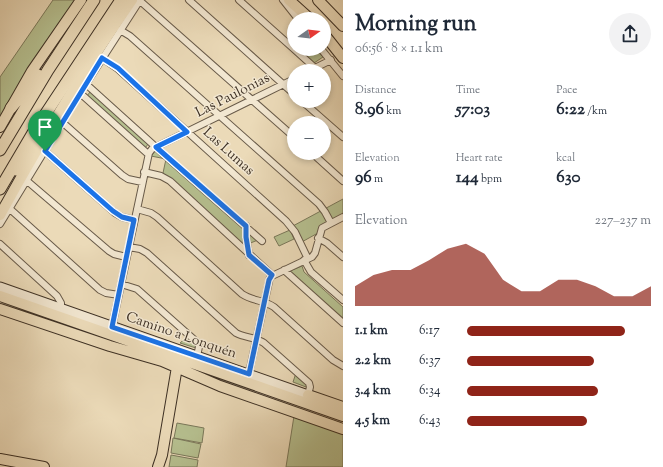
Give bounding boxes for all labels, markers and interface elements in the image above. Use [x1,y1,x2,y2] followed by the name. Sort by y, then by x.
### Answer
[355,9,477,41] text: Morning run
[287,12,331,56] north arrow
[287,12,331,160] map controls
[609,13,651,55] button: share
[355,40,443,58] text: 06:56 · 8 × 1.1 km
[287,64,331,108] button: +
[192,69,274,123] street label: Las Paulonias
[355,82,396,98] text: Distance
[456,82,480,98] text: Time
[556,82,577,98] text: Pace
[355,98,384,122] text: 8.96
[456,98,490,122] text: 57:03
[556,98,585,122] text: 6:22
[384,103,401,119] text: km
[585,103,607,119] text: /km
[28,110,62,151] pin
[34,116,56,138] icon: arrive
[287,116,331,160] button: −
[198,123,258,181] street label: Las Lumas
[355,150,400,166] text: Elevation
[456,150,503,166] text: Heart rate
[556,150,575,166] text: kcal
[355,166,372,190] text: 96
[456,166,479,190] text: 144
[556,166,581,190] text: 630
[372,171,383,187] text: m
[479,171,502,187] text: bpm
[355,212,408,230] text: Elevation
[595,212,651,230] text: 227–237 m
[123,308,239,364] street label: Camino a Lonquén
[355,322,388,340] text: 1.1 km
[419,322,440,340] text: 6:17
[355,352,391,370] text: 2.2 km
[419,352,440,370] text: 6:37
[355,382,391,400] text: 3.4 km
[419,382,441,400] text: 6:34
[355,412,390,430] text: 4.5 km
[419,412,441,430] text: 6:43

